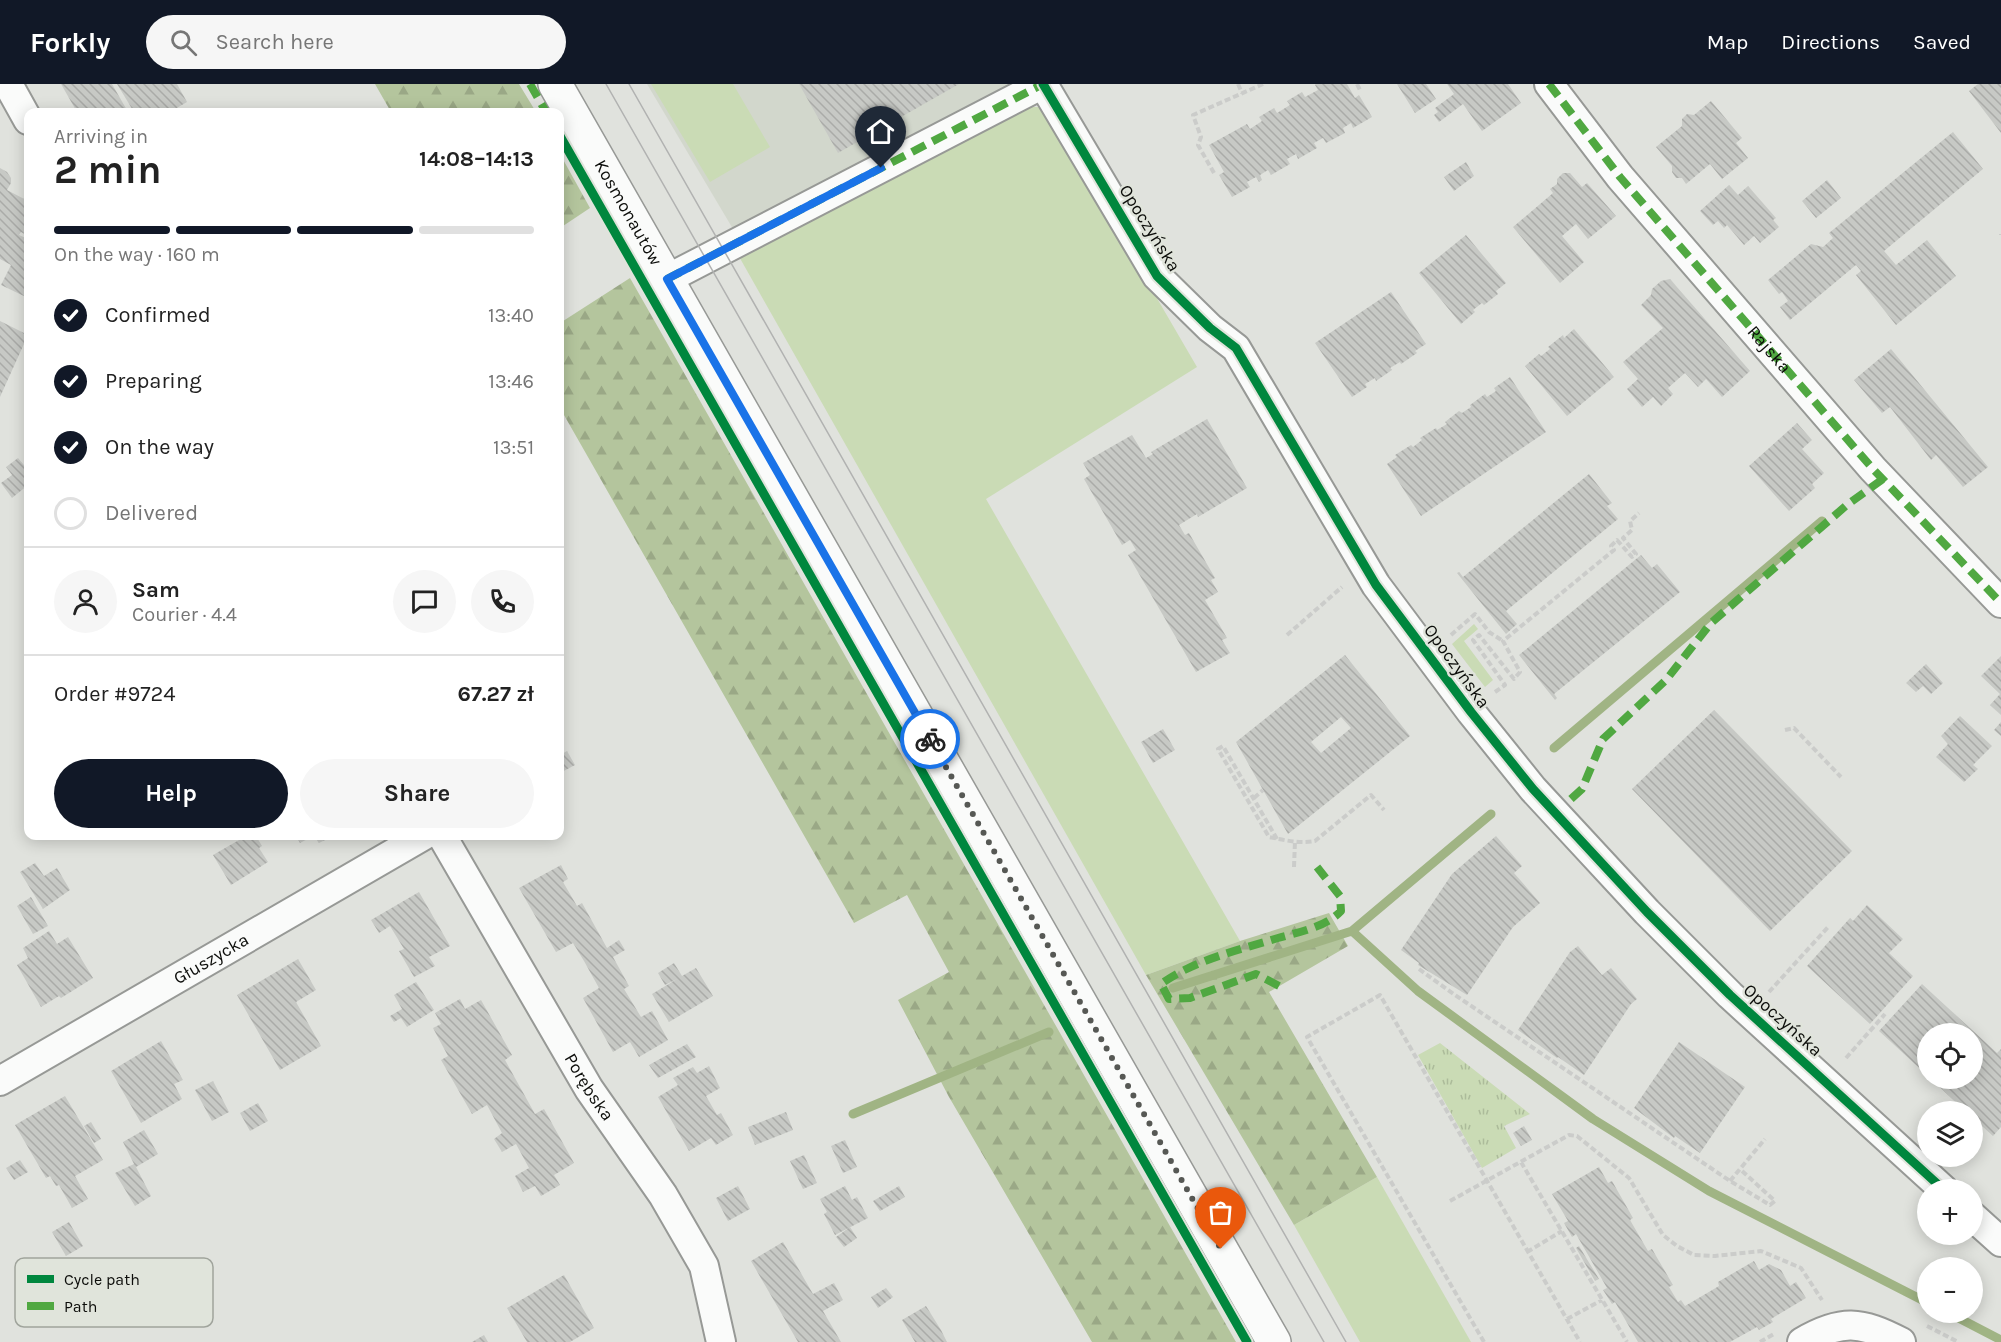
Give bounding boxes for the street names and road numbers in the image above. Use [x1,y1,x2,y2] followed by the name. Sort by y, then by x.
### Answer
[590,156,667,269] street label: Kosmonautów
[1115,180,1185,276] street label: Opoczyńska
[1743,321,1796,378] street label: Rajska
[1419,620,1495,712] street label: Opoczyńska
[170,928,253,989] street label: Głuszycka
[1739,979,1827,1061] street label: Opoczyńska
[560,1049,619,1125] street label: Porębska

